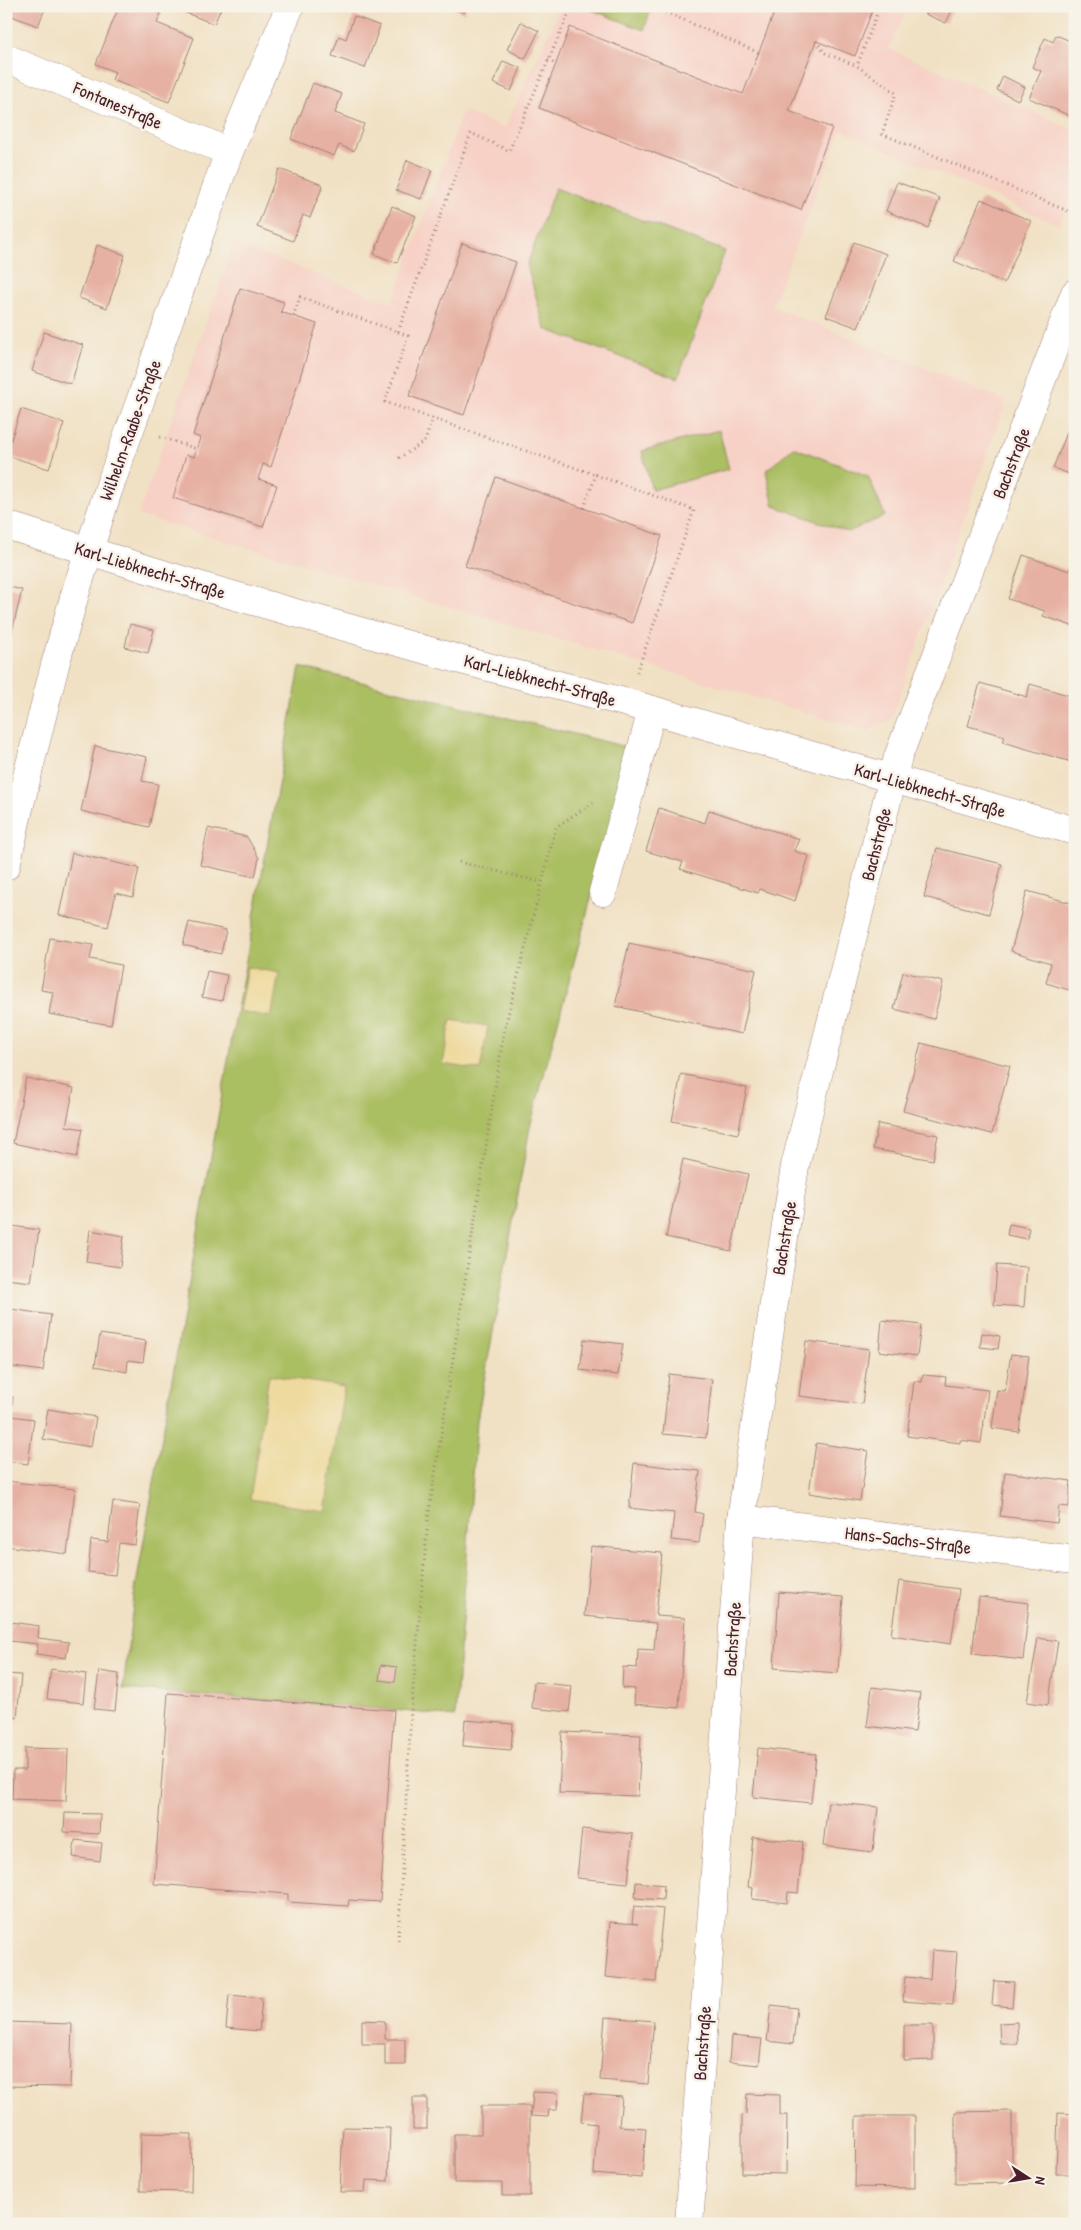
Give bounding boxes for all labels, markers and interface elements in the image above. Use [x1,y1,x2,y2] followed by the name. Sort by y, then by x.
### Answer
[69,75,166,135] street label: Fontanestraße
[93,356,167,504] street label: Wilhelm-Raabe-Straße
[986,424,1036,502] street label: Bachstraße
[71,535,229,605] street label: Karl-Liebknecht-Straße
[461,648,619,712] street label: Karl-Liebknecht-Straße
[851,756,1009,824] street label: Karl-Liebknecht-Straße
[855,805,897,883] street label: Bachstraße
[766,1199,802,1277] street label: Bachstraße
[843,1520,973,1560] street label: Hans-Sachs-Straße
[717,1601,747,1677] street label: Bachstraße
[687,2005,717,2081] street label: Bachstraße
[1004,2152,1054,2202] north arrow
[1031,2175,1051,2187] text: N

